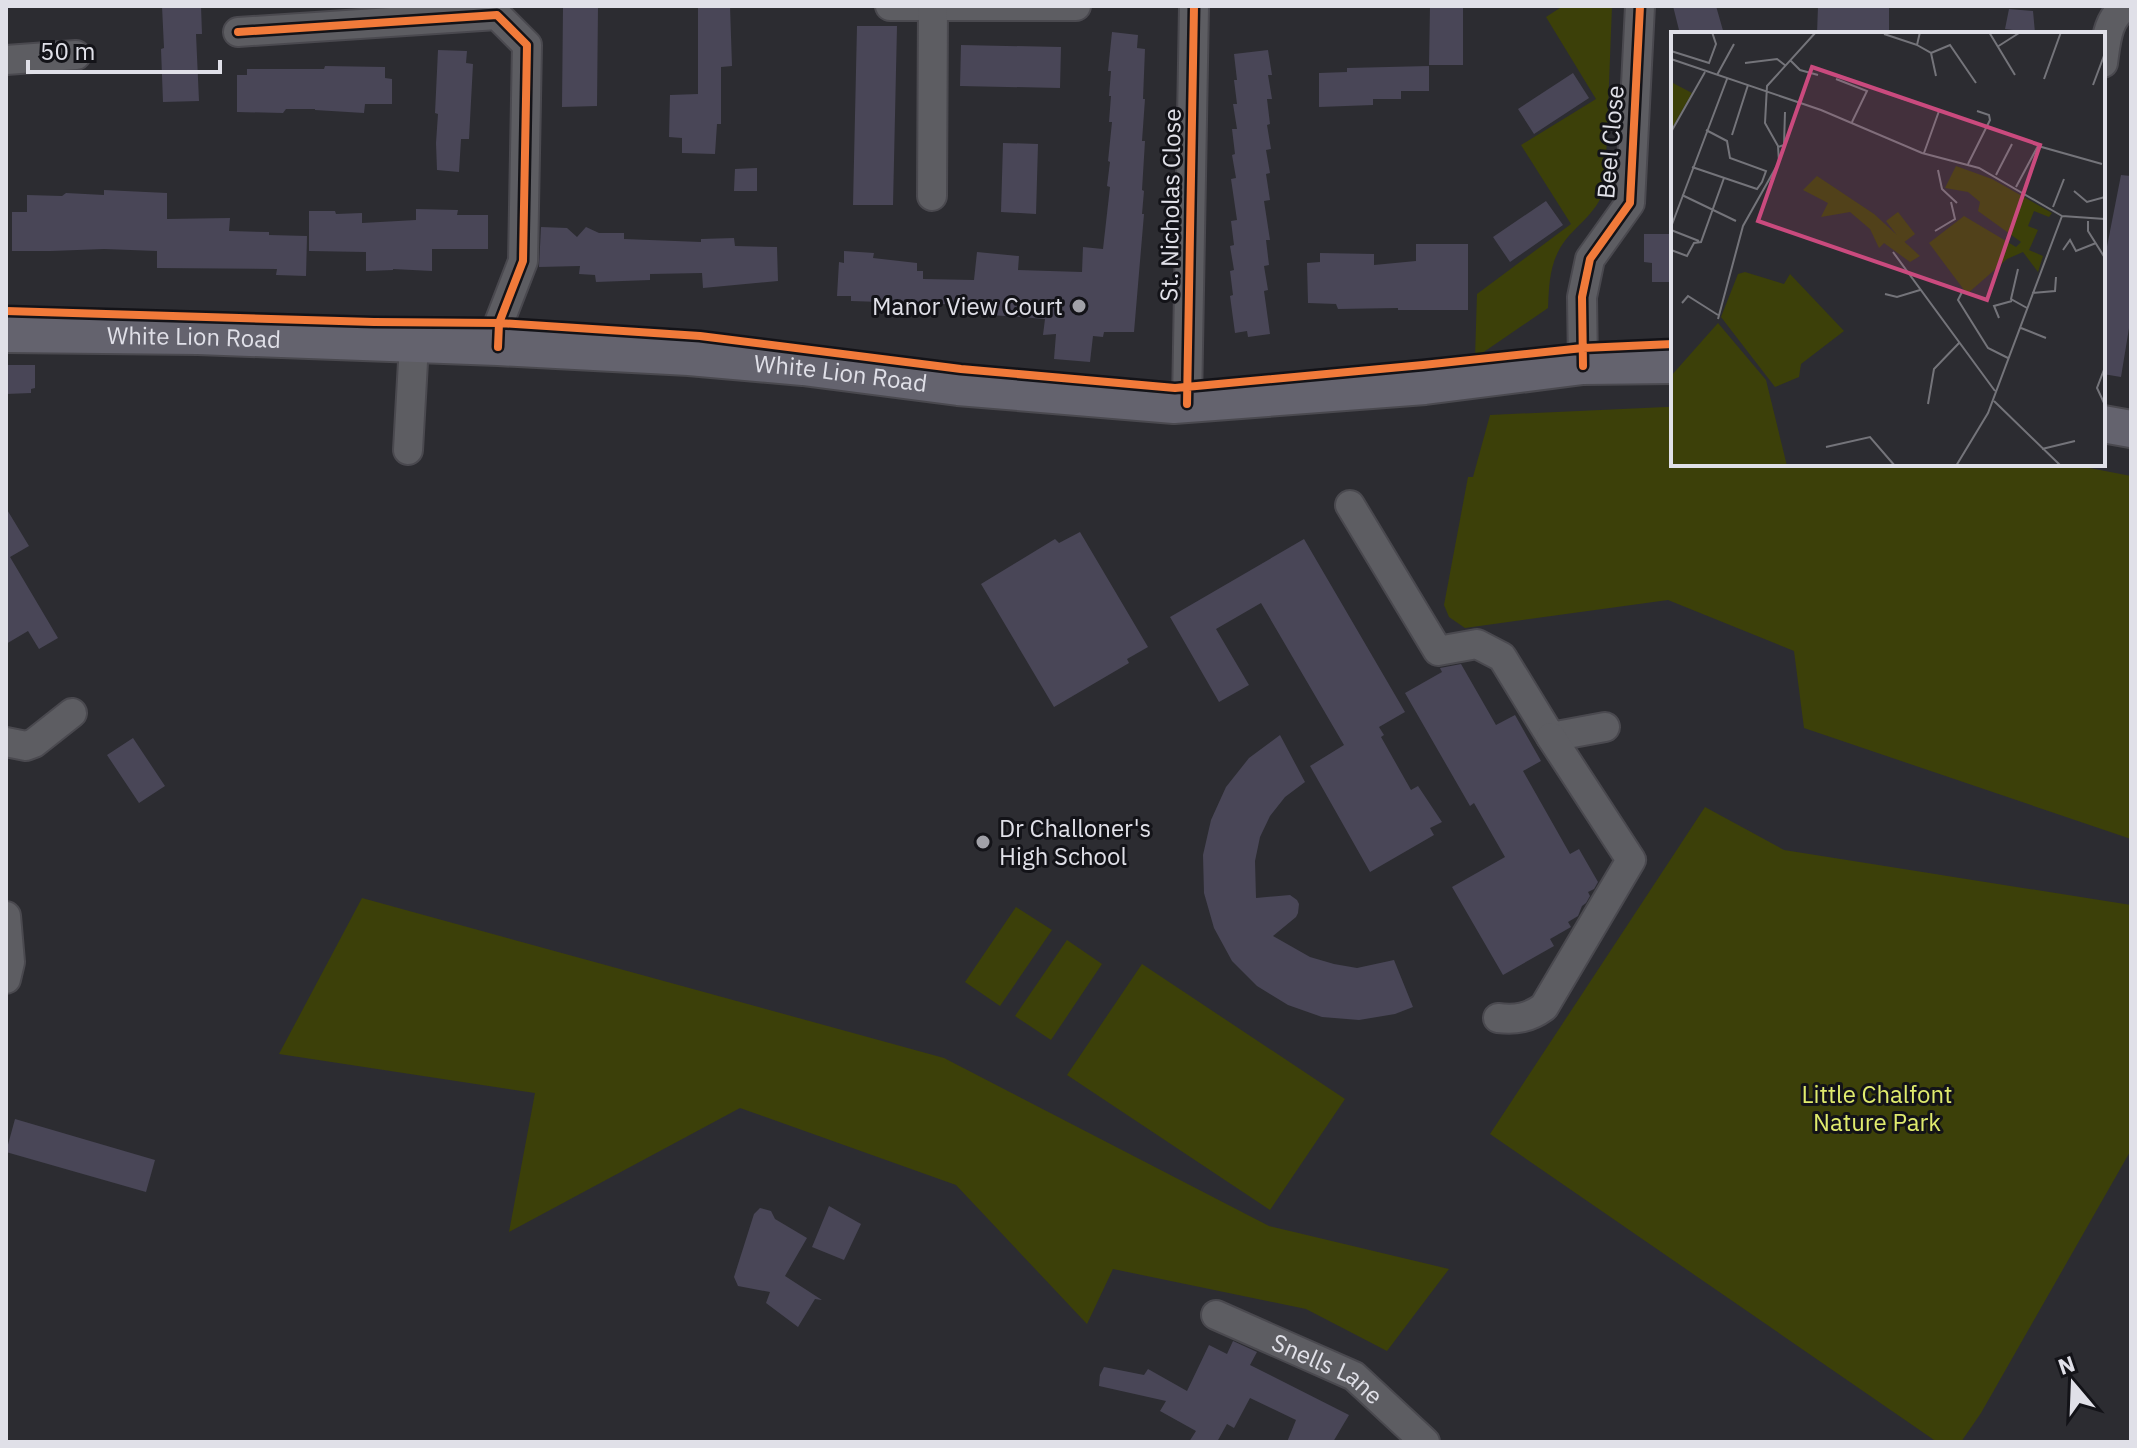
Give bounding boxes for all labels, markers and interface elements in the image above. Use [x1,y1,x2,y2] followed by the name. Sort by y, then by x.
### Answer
[28,24,220,74] scale bar
[1671,32,2105,466] inset map
[40,35,95,67] text: 50 m
[1589,84,1631,200] street label: Beel Close
[1152,108,1188,302] street label: St. Nicholas Close
[872,290,1063,322] place label: Manor View Court
[1070,297,1088,315] marker: Manor View Court
[107,319,282,355] street label: White Lion Road
[753,347,929,399] street label: White Lion Road
[999,812,1151,872] place label: Dr Challoner's High School
[974,833,992,851] marker: Dr Challoner's High School
[1801,1078,1953,1138] park label: Little Chalfont Nature Park
[1267,1326,1390,1411] street label: Snells Lane
[2033,1344,2113,1424] north arrow
[2054,1348,2079,1381] text: N

